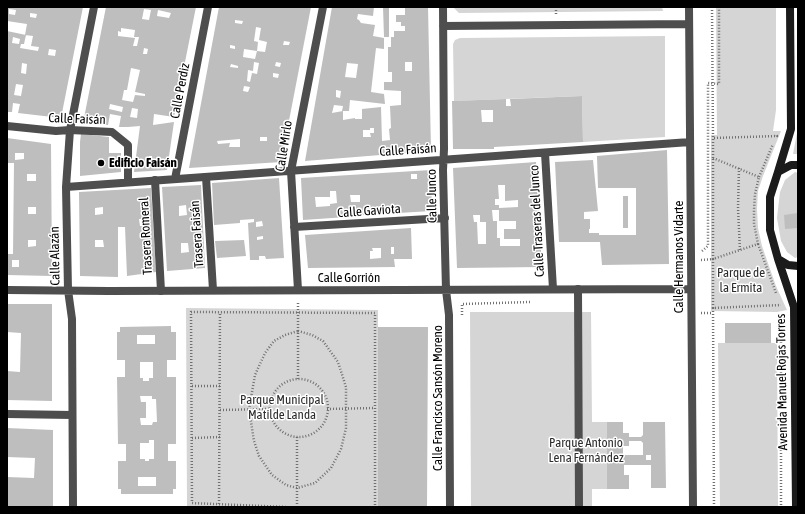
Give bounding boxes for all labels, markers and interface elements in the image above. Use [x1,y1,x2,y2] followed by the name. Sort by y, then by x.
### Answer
[167,62,193,120] street label: Calle Perdiz
[48,110,106,128] street label: Calle Faisán
[272,119,296,173] street label: Calle Mirlo
[379,140,437,160] street label: Calle Faisán
[109,155,177,171] place label: Edificio Faisán
[96,158,106,168] marker: Edificio Faisán
[526,165,548,277] street label: Calle Traseras del Junco
[424,169,440,223] street label: Calle Junco
[136,197,156,275] street label: Trasera Romeral
[187,200,207,268] street label: Trasera Faisán
[337,201,401,221] street label: Calle Gaviota
[671,201,687,313] street label: Calle Hermanos Vidarte
[47,226,63,286] street label: Calle Alazán
[717,265,765,296] park label: Parque de la Ermita
[318,270,380,286] street label: Calle Gorrión
[773,314,791,450] street label: Avenida Manuel Rojas Torres
[430,325,446,471] street label: Calle Francisco Sansón Moreno
[240,392,324,423] park label: Parque Municipal Matilde Landa
[548,435,624,466] park label: Parque Antonio Lena Fernández

